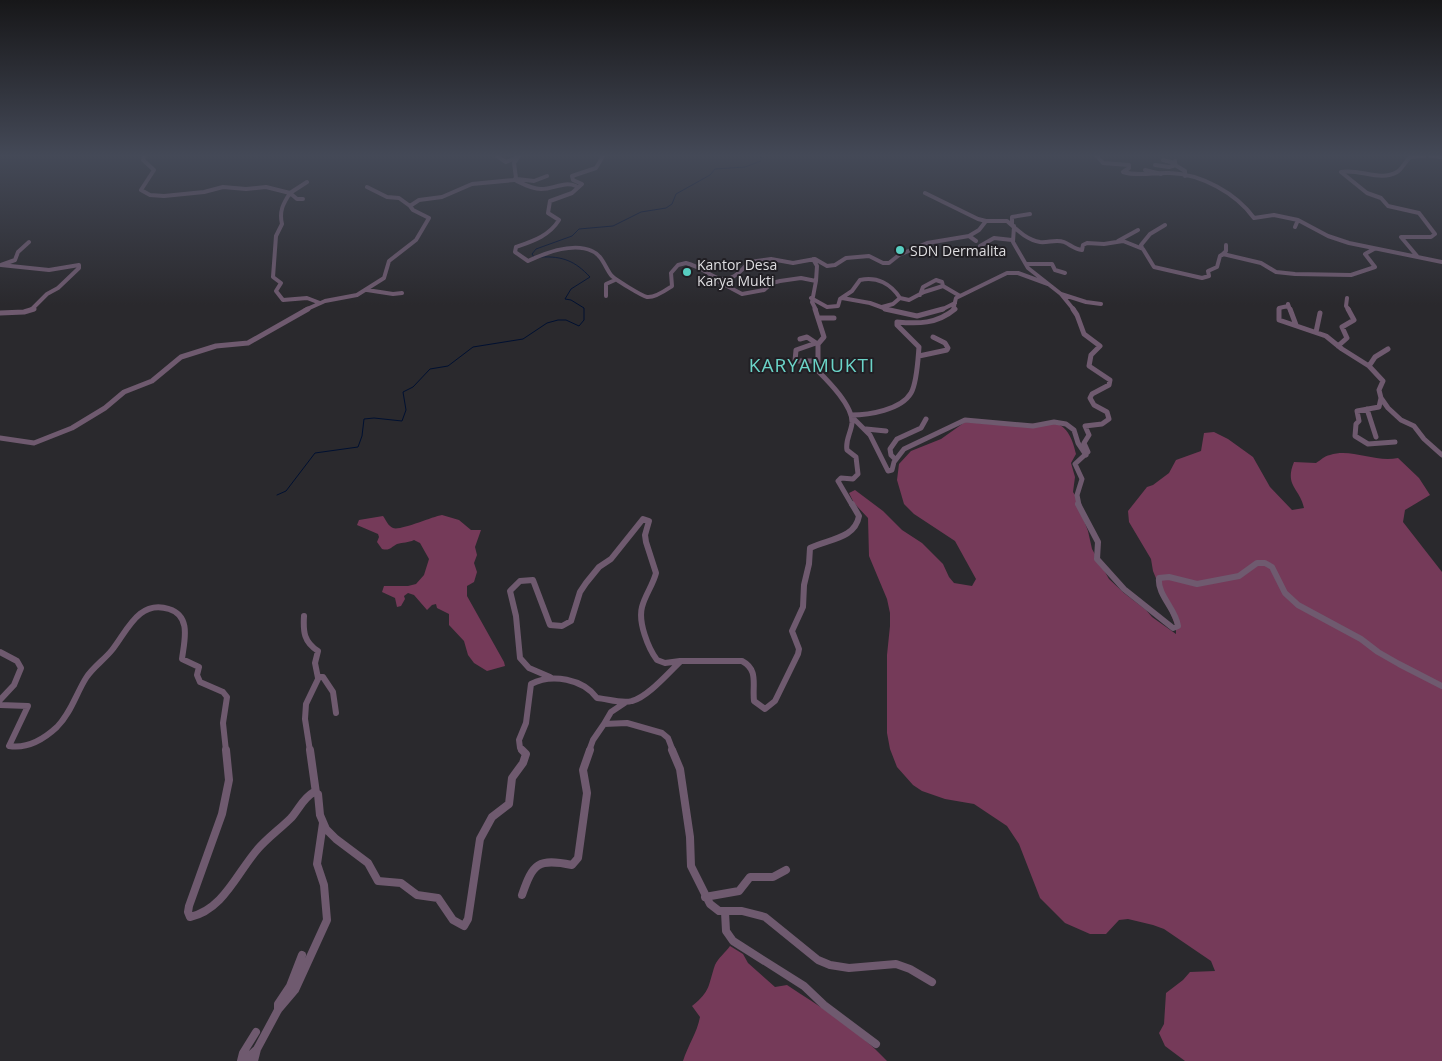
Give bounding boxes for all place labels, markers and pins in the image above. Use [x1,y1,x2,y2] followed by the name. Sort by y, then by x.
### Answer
[910,241,1006,260] place label: SDN Dermalita
[894,244,906,256] marker: SDN Dermalita
[697,255,777,290] place label: Kantor Desa Karya Mukti
[681,266,693,278] marker: Kantor Desa Karya Mukti

